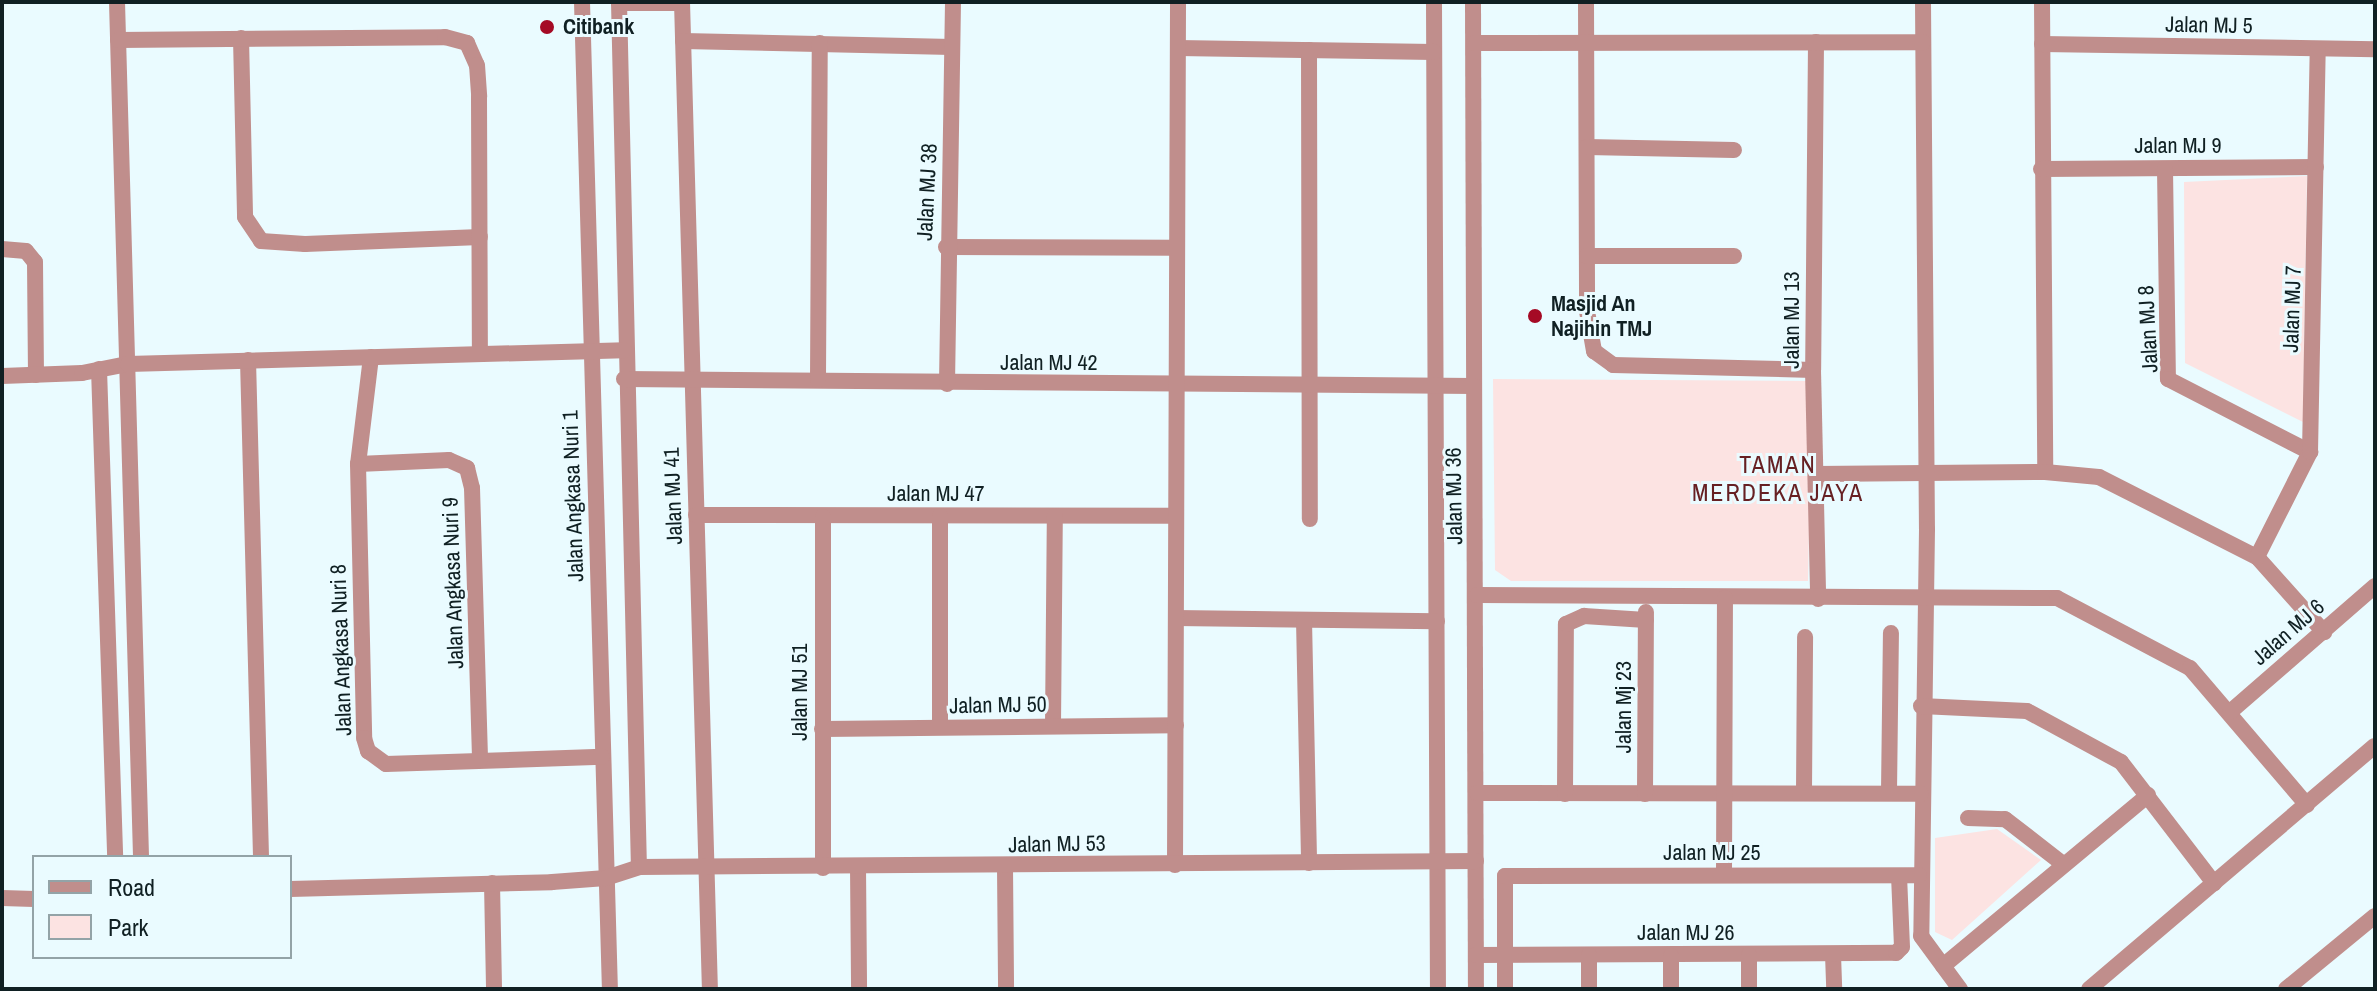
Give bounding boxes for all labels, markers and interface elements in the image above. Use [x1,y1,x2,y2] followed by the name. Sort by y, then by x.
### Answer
[2165,11,2253,39] street label: Jalan MJ 5
[563,14,634,40] place label: Citibank
[538,18,556,36] marker: Citibank
[2134,133,2222,159] street label: Jalan MJ 9
[911,143,943,241] street label: Jalan MJ 38
[2277,265,2307,353] street label: Jalan MJ 7
[1779,271,1805,369] street label: Jalan MJ 13
[2133,285,2163,373] street label: Jalan MJ 8
[1551,290,1652,342] place label: Masjid An Najihin TMJ
[1526,307,1544,325] marker: Masjid An Najihin TMJ
[1000,350,1098,376] street label: Jalan MJ 42
[557,409,589,583] street label: Jalan Angkasa Nuri 1
[658,447,688,545] street label: Jalan MJ 41
[1440,447,1468,545] street label: Jalan MJ 36
[1691,451,1865,507] district label: TAMAN MERDEKA JAYA
[887,481,985,507] street label: Jalan MJ 47
[437,496,469,670] street label: Jalan Angkasa Nuri 9
[325,563,357,737] street label: Jalan Angkasa Nuri 8
[2246,593,2330,671] street label: Jalan MJ 6
[787,643,813,741] street label: Jalan MJ 51
[1611,661,1637,753] street label: Jalan Mj 23
[949,691,1047,719] street label: Jalan MJ 50
[1008,830,1106,858] street label: Jalan MJ 53
[1663,840,1761,866] street label: Jalan MJ 25
[32,855,292,959] legend
[108,871,155,903] text: Road
[108,911,148,943] text: Park
[1637,920,1735,946] street label: Jalan MJ 26

